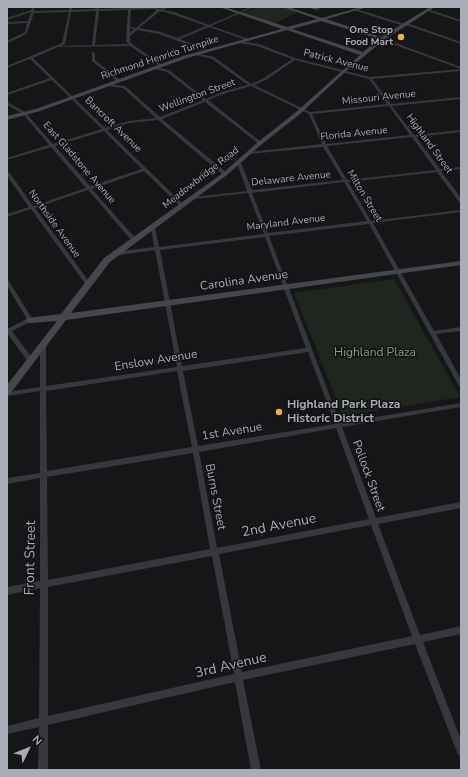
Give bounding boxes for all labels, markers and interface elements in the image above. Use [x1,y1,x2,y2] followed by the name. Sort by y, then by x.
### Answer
[345,25,393,48] place label: One Stop Food Mart
[396,32,406,42] marker: One Stop Food Mart
[100,33,220,83] street label: Richmond Henrico Turnpike
[302,47,370,75] street label: Patrick Avenue
[157,77,237,115] street label: Wellington Street
[341,88,417,108] street label: Missouri Avenue
[82,95,144,155] street label: Bancroft Avenue
[403,112,455,176] street label: Highland Street
[40,120,118,206] street label: East Gladstone Avenue
[320,125,388,143] street label: Florida Avenue
[160,144,242,212] street label: Meadowbridge Road
[344,168,384,224] street label: Milton Street
[251,169,331,189] street label: Delaware Avenue
[25,188,83,260] street label: Northside Avenue
[246,212,326,234] street label: Maryland Avenue
[199,268,289,294] street label: Carolina Avenue
[334,346,416,360] park label: Highland Plaza
[114,347,198,375] street label: Enslow Avenue
[287,398,400,426] place label: Highland Park Plaza Historic District
[274,407,284,417] marker: Highland Park Plaza Historic District
[201,420,263,444] street label: 1st Avenue
[348,438,388,514] street label: Pollock Street
[201,462,229,532] street label: Burns Street
[240,511,318,541] street label: 2nd Avenue
[22,520,40,596] street label: Front Street
[194,650,268,682] street label: 3rd Avenue
[8,729,48,769] north arrow
[29,732,45,749] text: N

